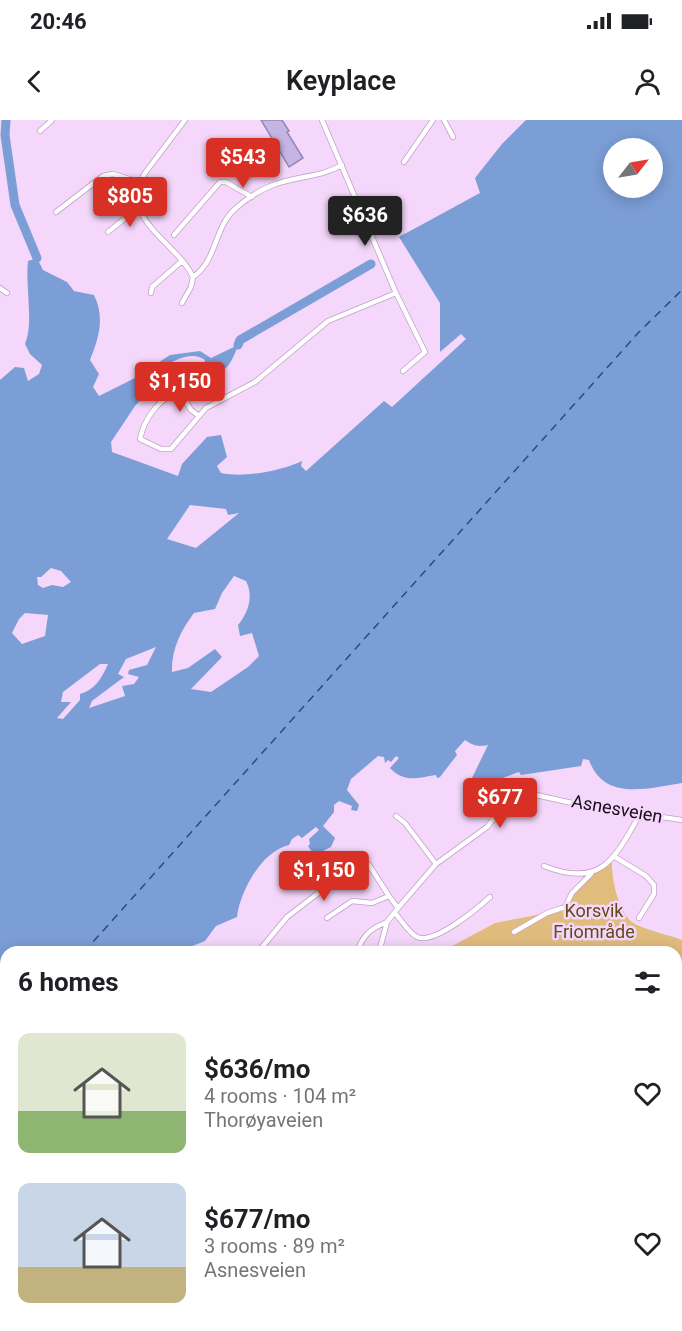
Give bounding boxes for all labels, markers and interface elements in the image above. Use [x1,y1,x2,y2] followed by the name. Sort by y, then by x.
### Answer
[30,9,87,34] text: 20:46
[18,65,51,98] icon: back
[286,65,396,97] text: Keyplace
[631,65,664,98] icon: person
[207,138,279,189] pin: $543
[603,138,663,198] north arrow
[603,138,663,198] map controls
[220,145,266,169] text: $543
[94,177,166,228] pin: $805
[107,184,153,208] text: $805
[329,196,401,247] pin: $636
[342,203,388,227] text: $636
[131,362,229,413] pin: $1,150
[149,369,211,393] text: $1,150
[464,778,536,829] pin: $677
[477,785,523,809] text: $677
[570,790,664,827] street label: Asnesveien
[275,851,373,902] pin: $1,150
[293,858,355,882] text: $1,150
[553,900,635,942] park label: Korsvik Friområde
[631,966,664,999] icon: filters
[18,967,119,997] text: 6 homes
[204,1054,311,1084] text: $636/mo
[66,1057,138,1129] icon: home
[631,1077,664,1110] icon: heart
[204,1084,356,1108] text: 4 rooms · 104 m²
[204,1108,323,1132] text: Thorøyaveien
[204,1204,311,1234] text: $677/mo
[66,1207,138,1279] icon: home
[631,1227,664,1260] icon: heart
[204,1234,345,1258] text: 3 rooms · 89 m²
[204,1258,306,1282] text: Asnesveien

